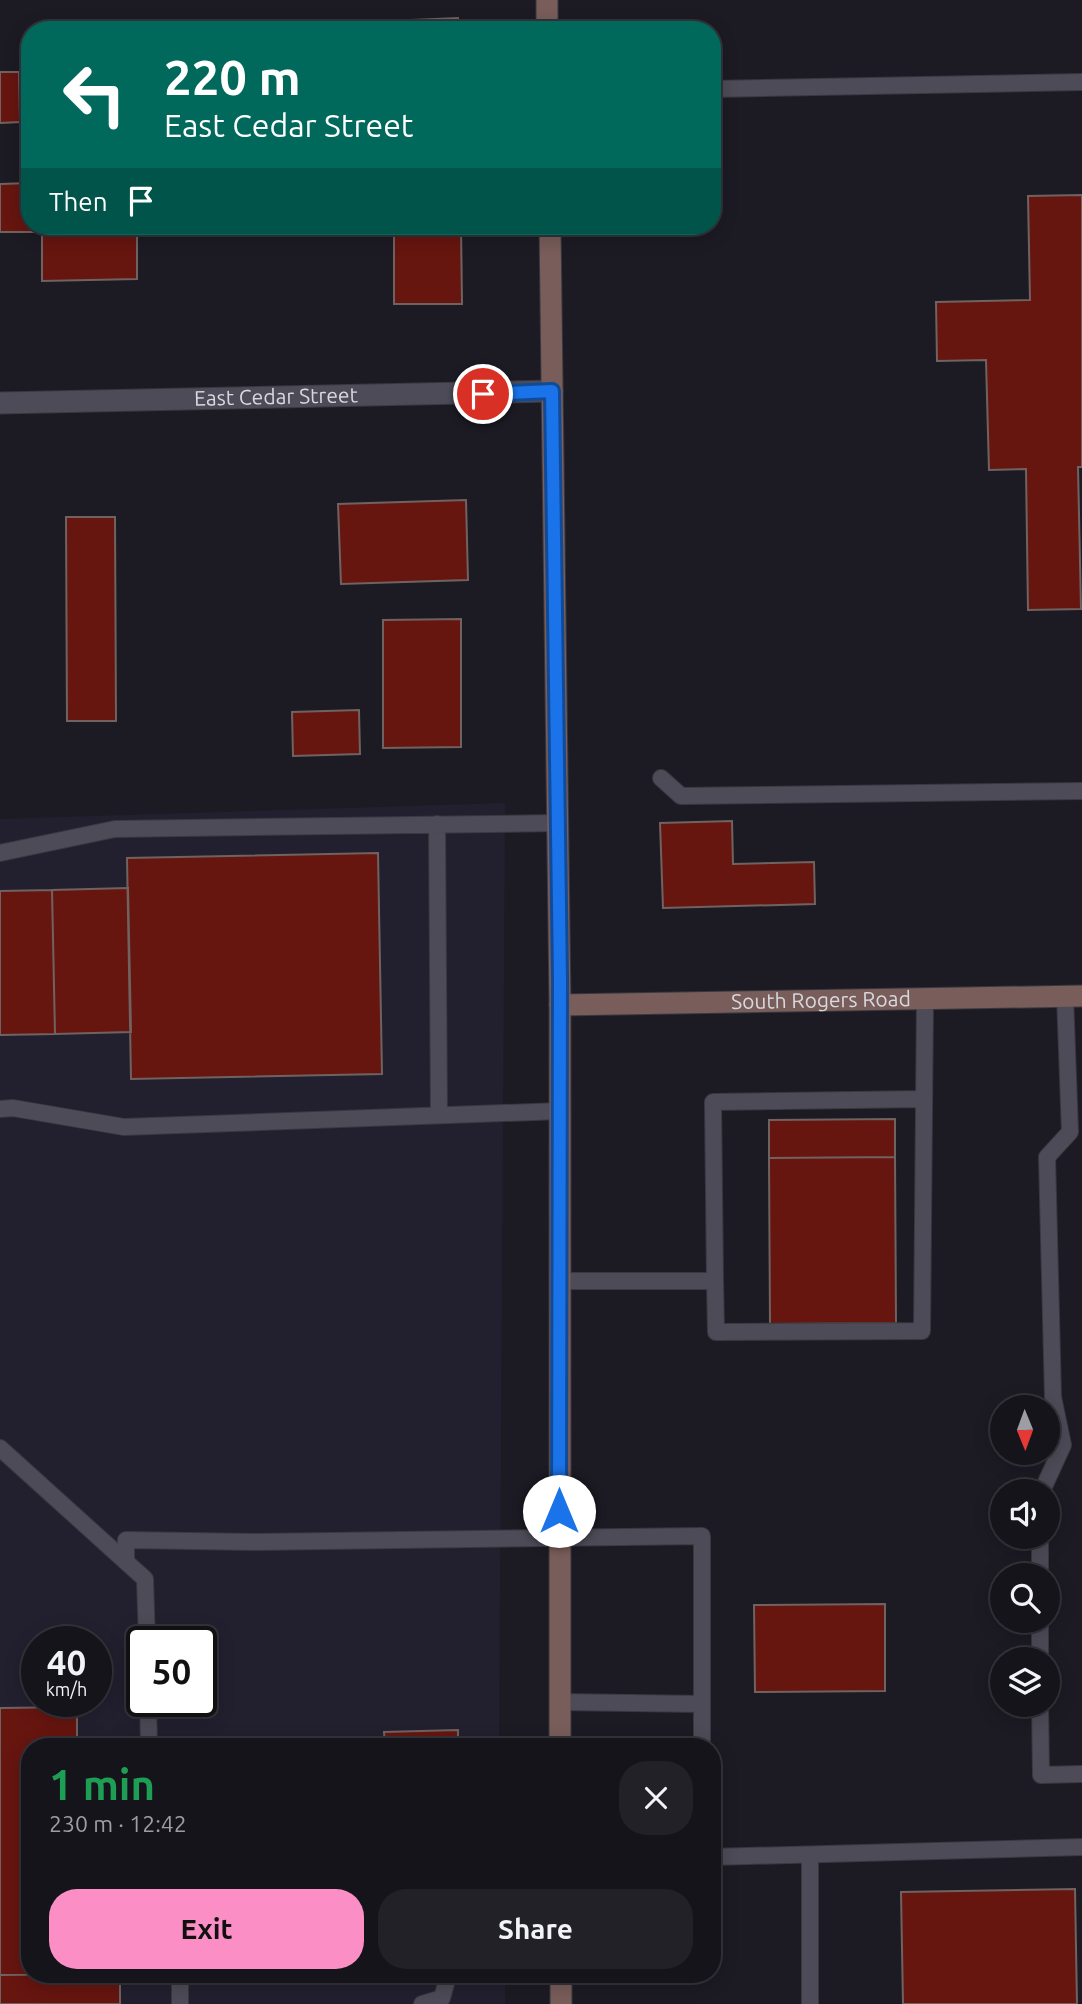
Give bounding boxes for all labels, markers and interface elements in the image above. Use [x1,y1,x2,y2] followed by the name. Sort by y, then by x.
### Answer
[49,49,140,140] icon: left
[164,49,301,104] text: 220 m
[164,107,413,143] text: East Cedar Street
[122,182,160,220] icon: arrive
[49,187,108,216] text: Then
[453,364,513,424] pin
[464,375,502,413] icon: arrive
[194,382,358,410] street label: East Cedar Street
[731,986,911,1013] street label: South Rogers Road
[990,1395,1060,1465] north arrow
[990,1395,1060,1717] map controls
[522,1474,596,1548] position arrow
[990,1479,1060,1549] button: sound
[990,1563,1060,1633] button: search
[126,1626,217,1717] speed limit sign: 50
[47,1642,86,1682] text: 40
[990,1647,1060,1717] button: layers
[46,1679,87,1699] text: km/h
[49,1761,155,1808] text: 1 min
[619,1761,693,1835] button: close
[49,1811,187,1836] text: 230 m · 12:42
[49,1889,364,1969] button: Exit
[378,1889,693,1969] button: Share

